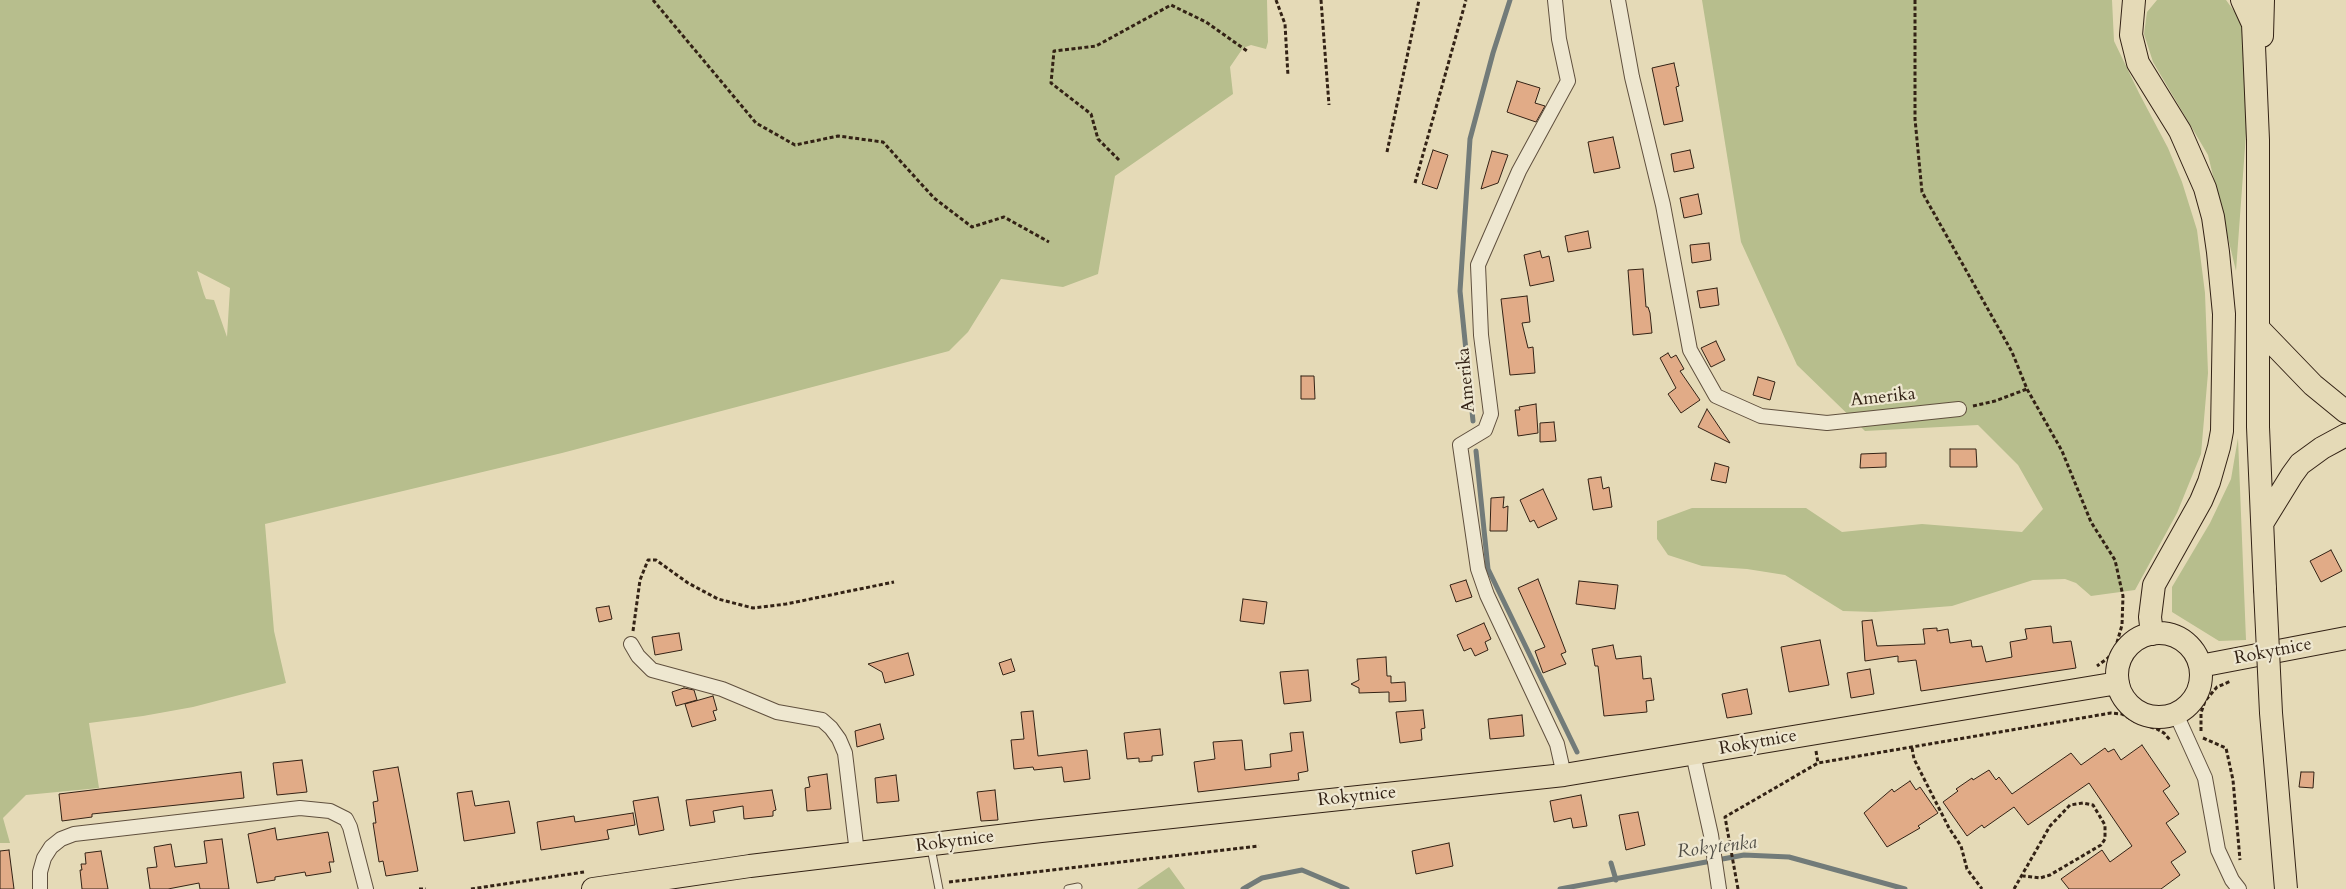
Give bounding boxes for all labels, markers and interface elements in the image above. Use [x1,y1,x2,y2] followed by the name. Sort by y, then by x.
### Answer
[1453,347,1481,413] street label: Amerika
[1849,384,1917,412] street label: Amerika
[2232,634,2314,670] street label: Rokytnice
[1717,726,1799,760] street label: Rokytnice
[1317,782,1397,812] street label: Rokytnice
[915,826,995,858] street label: Rokytnice
[1676,832,1758,864] water label: Rokytenka

